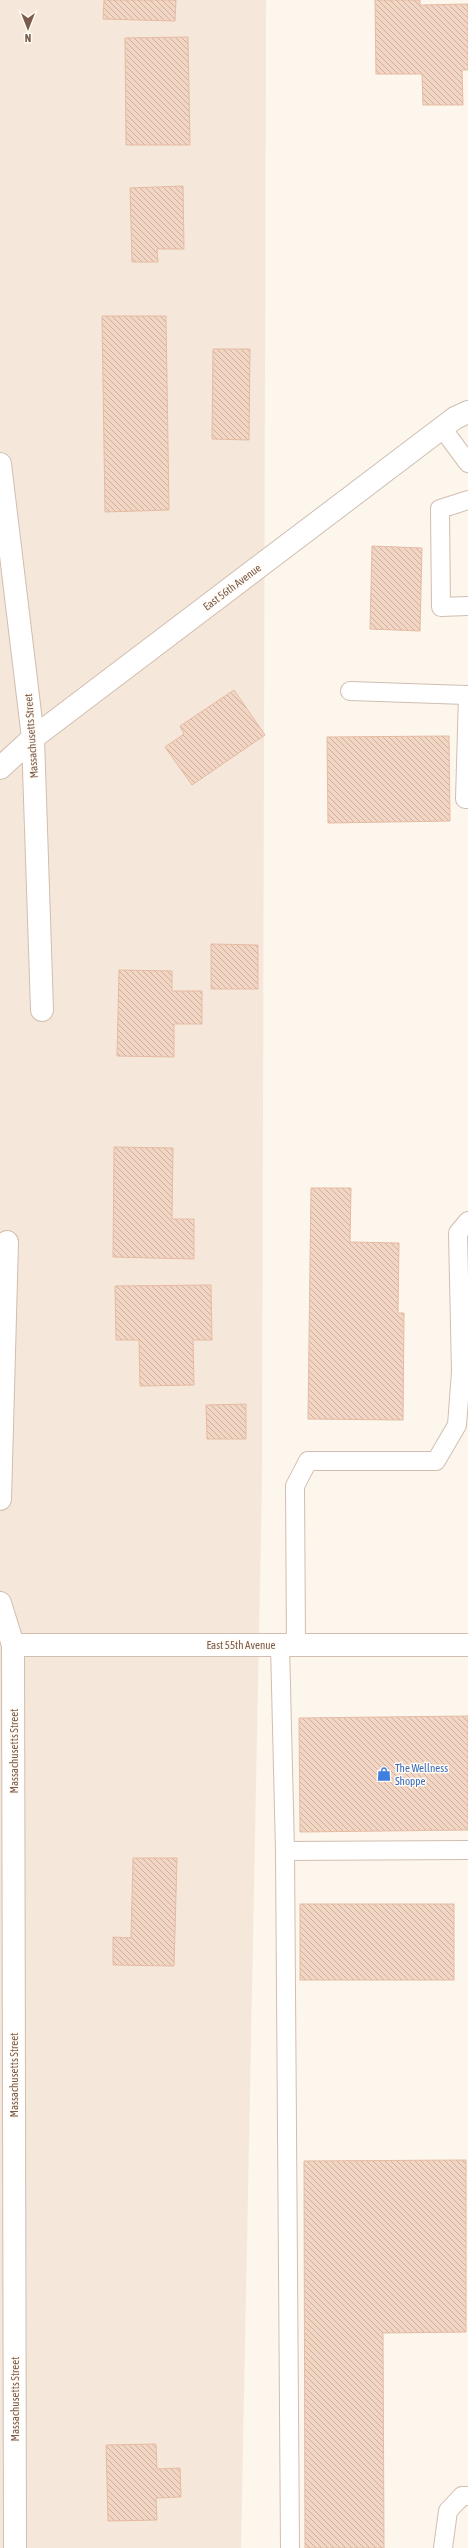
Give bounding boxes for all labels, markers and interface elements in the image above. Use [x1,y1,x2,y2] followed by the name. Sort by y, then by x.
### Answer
[8,8,48,48] north arrow
[25,32,31,44] text: N
[201,561,263,613] street label: East 56th Avenue
[22,693,40,779] street label: Massachusetts Street
[206,1639,276,1651] street label: East 55th Avenue
[8,1709,20,1793] street label: Massachusetts Street
[395,1762,448,1787] place label: The Wellness Shoppe
[376,1766,392,1782] shop icon: The Wellness Shoppe
[8,2033,20,2117] street label: Massachusetts Street
[9,2357,21,2441] street label: Massachusetts Street

